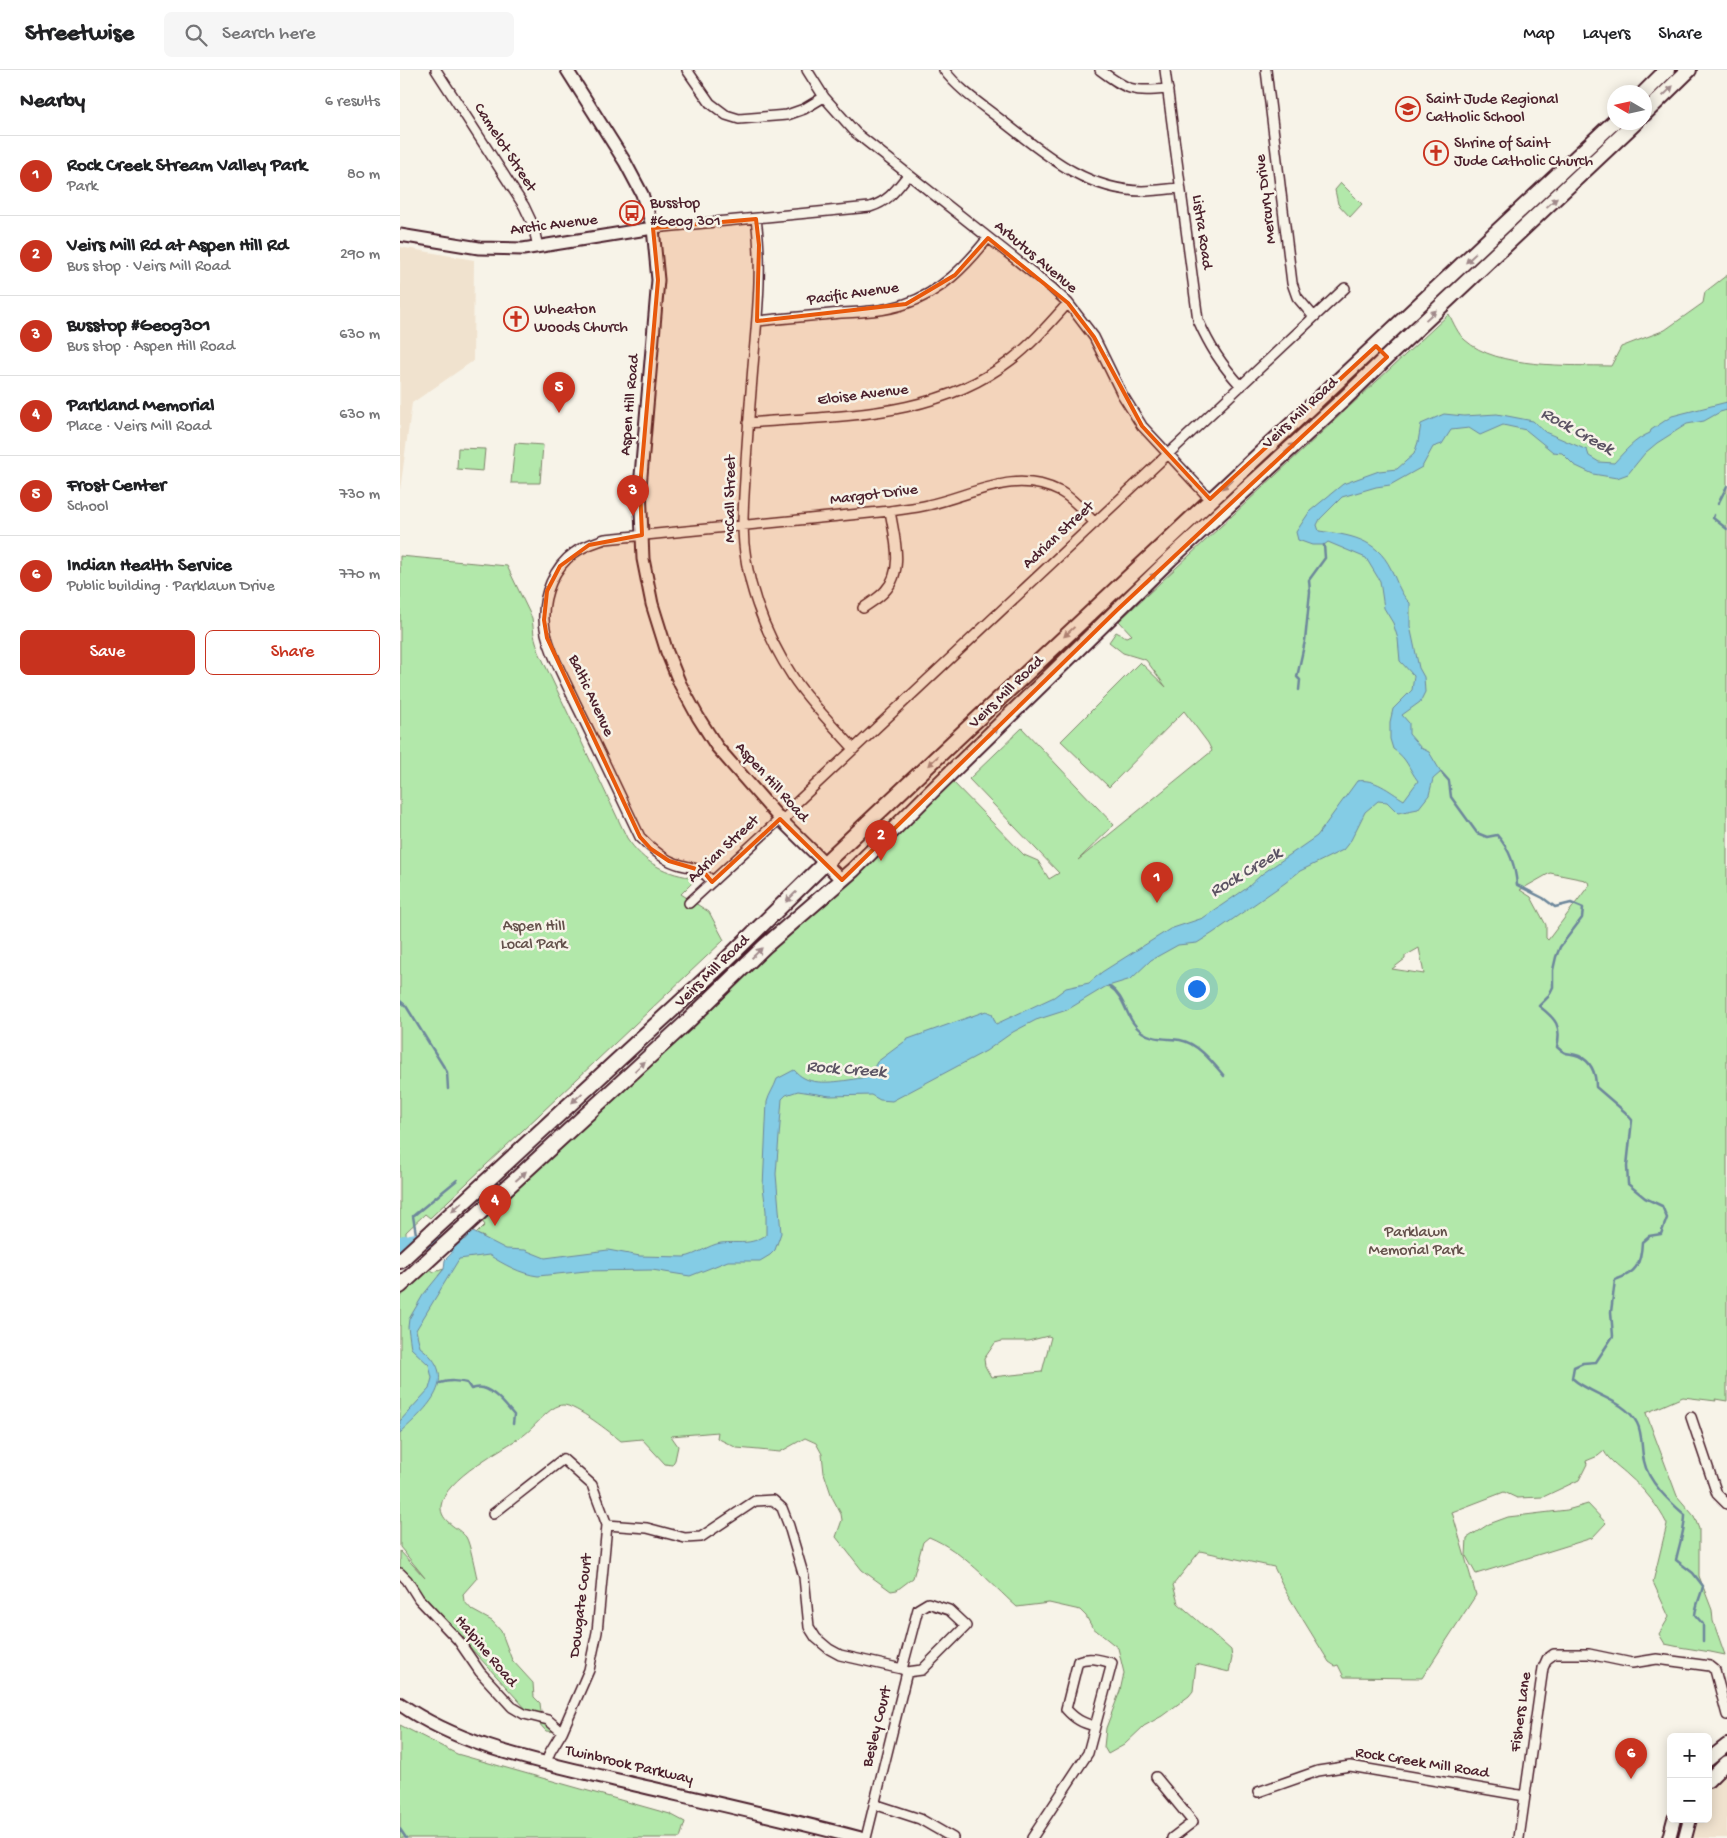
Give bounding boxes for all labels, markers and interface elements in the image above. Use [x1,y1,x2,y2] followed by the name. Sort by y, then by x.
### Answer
[164,12,514,57] search box
[25,20,134,49] text: Streetwise
[182,21,210,49] icon: search
[222,23,316,46] text: Search here
[1523,24,1555,45] text: Map
[1583,24,1630,45] text: Layers
[1658,24,1702,45] text: Share
[1607,85,1652,130] north arrow
[1662,85,1674,97] one-way arrow
[20,90,85,115] text: Nearby
[1426,91,1559,128] place label: Saint Jude Regional Catholic School
[325,93,380,112] text: 6 results
[1395,96,1421,122] school or university icon: Saint Jude Regional Catholic School
[468,100,541,197] street label: Camelot Street
[1454,135,1593,172] place label: Shrine of Saint Jude Catholic Church
[1423,140,1449,166] church icon: Shrine of Saint Jude Catholic Church
[1252,152,1282,245] street label: Mercury Drive
[67,155,307,178] text: Rock Creek Stream Valley Park
[33,166,39,185] text: 1
[347,166,380,185] text: 80 m
[67,178,98,197] text: Park
[1186,194,1216,272] street label: Listra Road
[649,195,721,232] place label: Busstop #Geog 301
[1546,196,1558,208] one-way arrow
[619,200,645,226] bus stop icon: Busstop #Geog 301
[509,211,600,241] street label: Arctic Avenue
[989,218,1081,299] street label: Arbutus Avenue
[67,235,288,258] text: Veirs Mill Rd at Aspen Hill Rd
[32,246,40,265] text: 2
[340,246,380,265] text: 290 m
[1465,252,1477,264] one-way arrow
[67,258,230,277] text: Bus stop · Veirs Mill Road
[805,279,901,311] street label: Pacific Avenue
[534,301,628,338] place label: Wheaton Woods Church
[503,306,529,332] church icon: Wheaton Woods Church
[1424,309,1436,321] one-way arrow
[67,315,211,338] text: Busstop #Geog301
[32,326,40,345] text: 3
[339,326,380,345] text: 630 m
[67,338,235,357] text: Bus stop · Aspen Hill Road
[617,352,645,456] street label: Aspen Hill Road
[543,372,575,413] pin: 5
[1259,373,1344,454] street label: Veirs Mill Road
[817,381,910,411] street label: Eloise Avenue
[67,395,215,418] text: Parkland Memorial
[1537,403,1619,462] water label: Rock Creek
[32,406,40,425] text: 4
[339,406,380,425] text: 630 m
[67,418,211,437] text: Place · Veirs Mill Road
[1284,442,1296,454] one-way arrow
[722,454,741,543] street label: McCall Street
[67,475,166,498] text: Frost Center
[617,475,649,516] pin: 3
[1222,478,1234,490] one-way arrow
[829,481,920,511] street label: Margot Drive
[32,486,40,505] text: 5
[339,486,380,505] text: 730 m
[1019,497,1100,574] street label: Adrian Street
[67,498,109,517] text: School
[67,555,232,578] text: Indian Health Service
[32,566,40,585] text: 6
[339,566,380,585] text: 770 m
[1145,572,1157,584] one-way arrow
[67,578,275,597] text: Public building · Parklawn Drive
[1064,626,1076,638] one-way arrow
[20,630,195,675] button: Save
[205,630,380,675] button: Share
[562,651,618,741] street label: Baltic Avenue
[965,652,1049,734] street label: Veirs Mill Road
[987,726,999,738] one-way arrow
[730,739,813,828] street label: Aspen Hill Road
[928,755,940,767] one-way arrow
[684,811,765,888] street label: Adrian Street
[865,820,897,861] pin: 2
[1206,842,1287,903] water label: Rock Creek
[1141,862,1173,903] pin: 1
[785,891,797,903] one-way arrow
[501,918,569,955] park label: Aspen Hill Local Park
[671,931,755,1013] street label: Veirs Mill Road
[751,948,763,960] one-way arrow
[1184,976,1210,1002] your location
[805,1057,889,1083] water label: Rock Creek
[634,1060,646,1072] one-way arrow
[571,1092,583,1104] one-way arrow
[514,1170,526,1182] one-way arrow
[479,1185,511,1226] pin: 4
[451,1202,463,1213] one-way arrow
[1369,1224,1465,1261] park label: Parklawn Memorial Park
[566,1552,598,1660] street label: Dowgate Court
[450,1612,521,1693] street label: Halpine Road
[1507,1670,1537,1754] street label: Fishers Lane
[859,1683,898,1770] street label: Besley Court
[1667,1733,1712,1823] map controls
[1667,1733,1712,1778] button: +
[1615,1738,1647,1779] pin: 6
[562,1742,695,1790] street label: Twinbrook Parkway
[1354,1744,1492,1784] street label: Rock Creek Mill Road
[1667,1778,1712,1823] button: −

